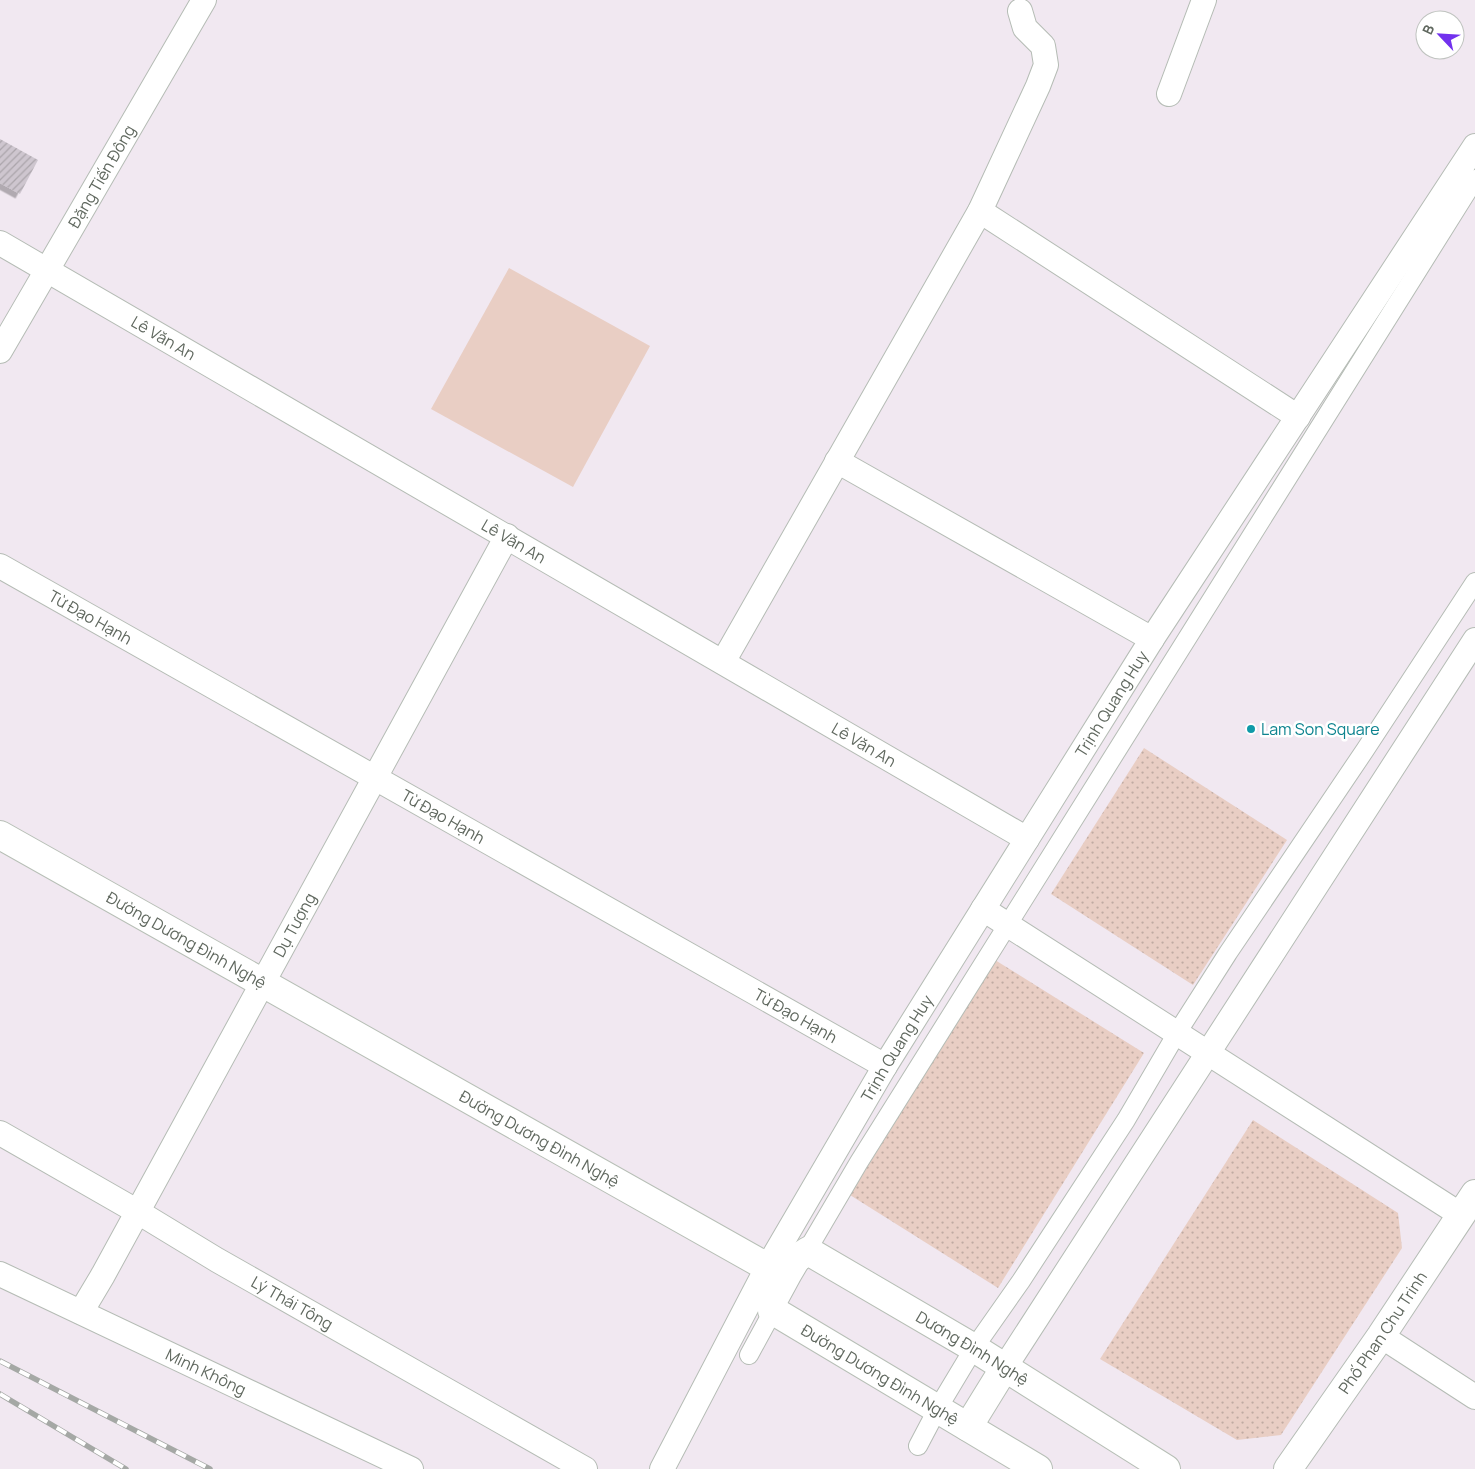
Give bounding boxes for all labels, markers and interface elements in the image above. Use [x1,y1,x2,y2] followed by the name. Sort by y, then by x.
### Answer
[1415,10,1465,60] north arrow
[1417,21,1438,37] text: B
[63,121,140,232] street label: Đặng Tiến Đông
[127,311,200,365] street label: Lê Văn An
[478,514,550,568] street label: Lê Văn An
[45,585,136,649] street label: Từ Đạo Hạnh
[1070,646,1153,761] street label: Trịnh Quang Huy
[828,717,900,772] street label: Lê Văn An
[1261,718,1380,740] place label: Lam Son Square
[1245,723,1257,735] marker: Lam Son Square
[397,784,489,849] street label: Từ Đạo Hạnh
[103,886,270,994] street label: Đường Dương Đình Nghệ
[268,889,321,961] street label: Dụ Tượng
[750,983,841,1048] street label: Từ Đạo Hạnh
[856,990,938,1106] street label: Trịnh Quang Huy
[456,1085,623,1192] street label: Đường Dương Đình Nghệ
[1333,1267,1432,1398] street label: Phố Phan Chu Trinh
[247,1271,337,1335] street label: Lý Thái Tông
[912,1305,1033,1391] street label: Dương Đình Nghệ
[797,1319,963,1430] street label: Đường Dương Đình Nghệ
[162,1343,250,1400] street label: Minh Không

